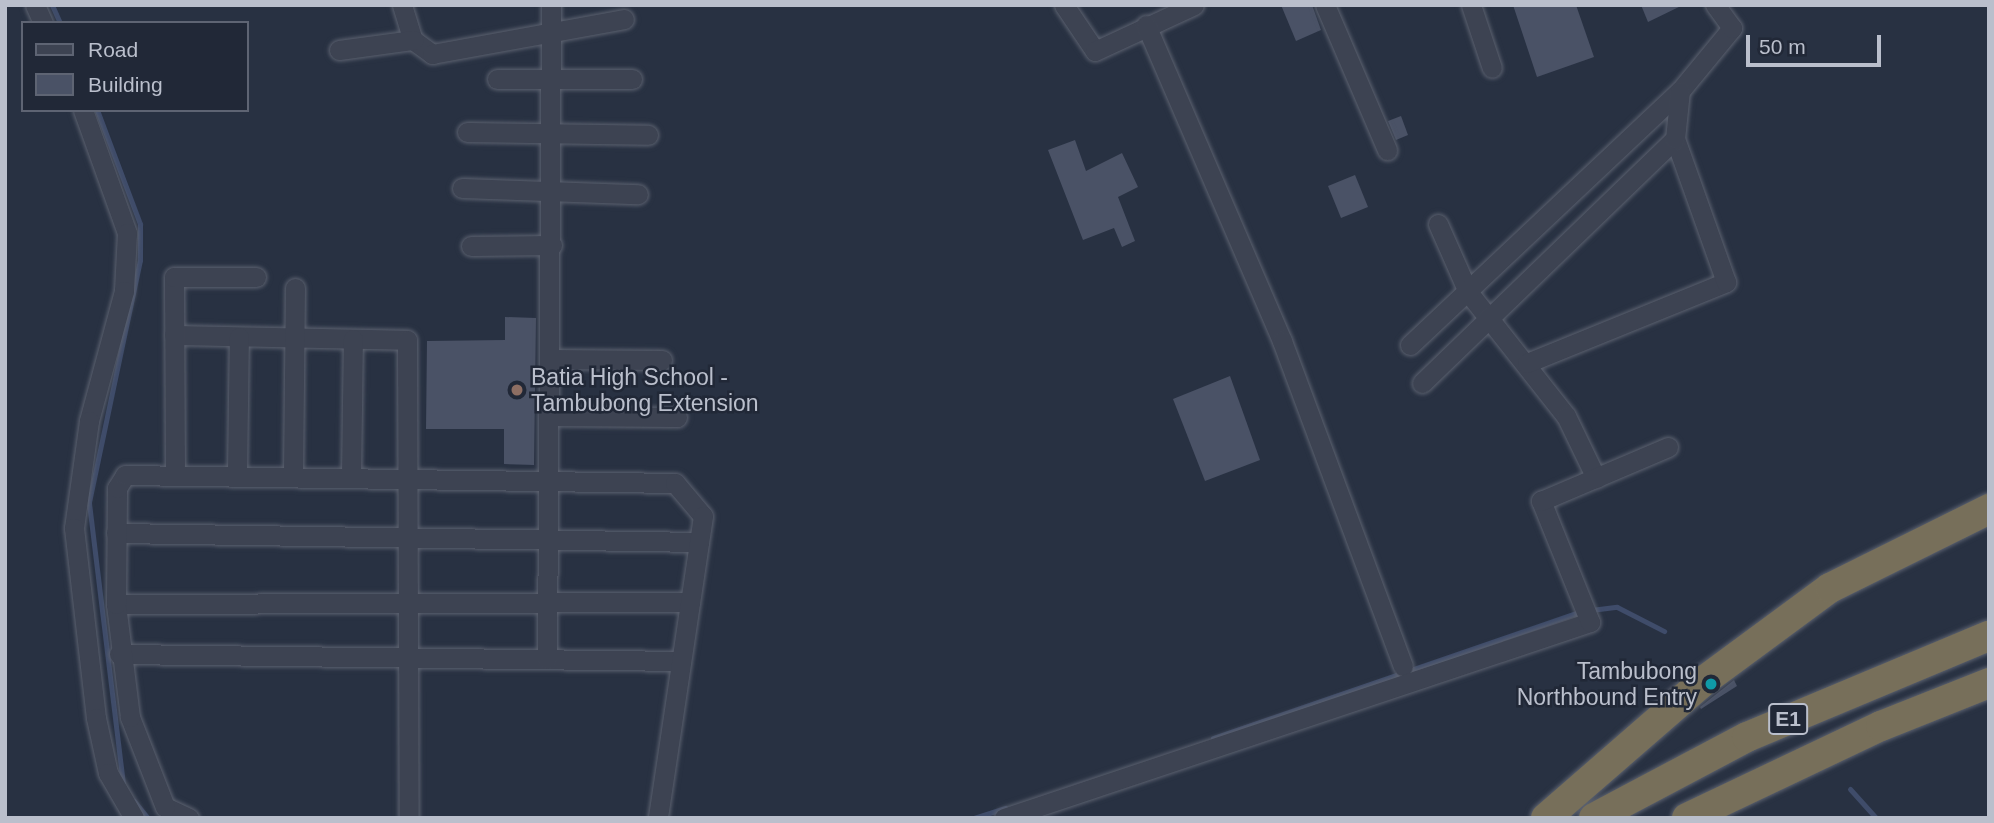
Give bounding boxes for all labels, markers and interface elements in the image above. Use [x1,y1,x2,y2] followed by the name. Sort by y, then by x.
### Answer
[21,21,248,112] legend
[1749,21,1884,65] scale bar
[1759,35,1806,58] text: 50 m
[88,38,138,61] text: Road
[88,73,163,96] text: Building
[531,363,759,417] place label: Batia High School - Tambubong Extension
[509,382,525,398] marker: Batia High School - Tambubong Extension
[1517,657,1697,711] place label: Tambubong Northbound Entry
[1703,676,1719,692] marker: Tambubong Northbound Entry
[1767,702,1809,736] road number: E1

